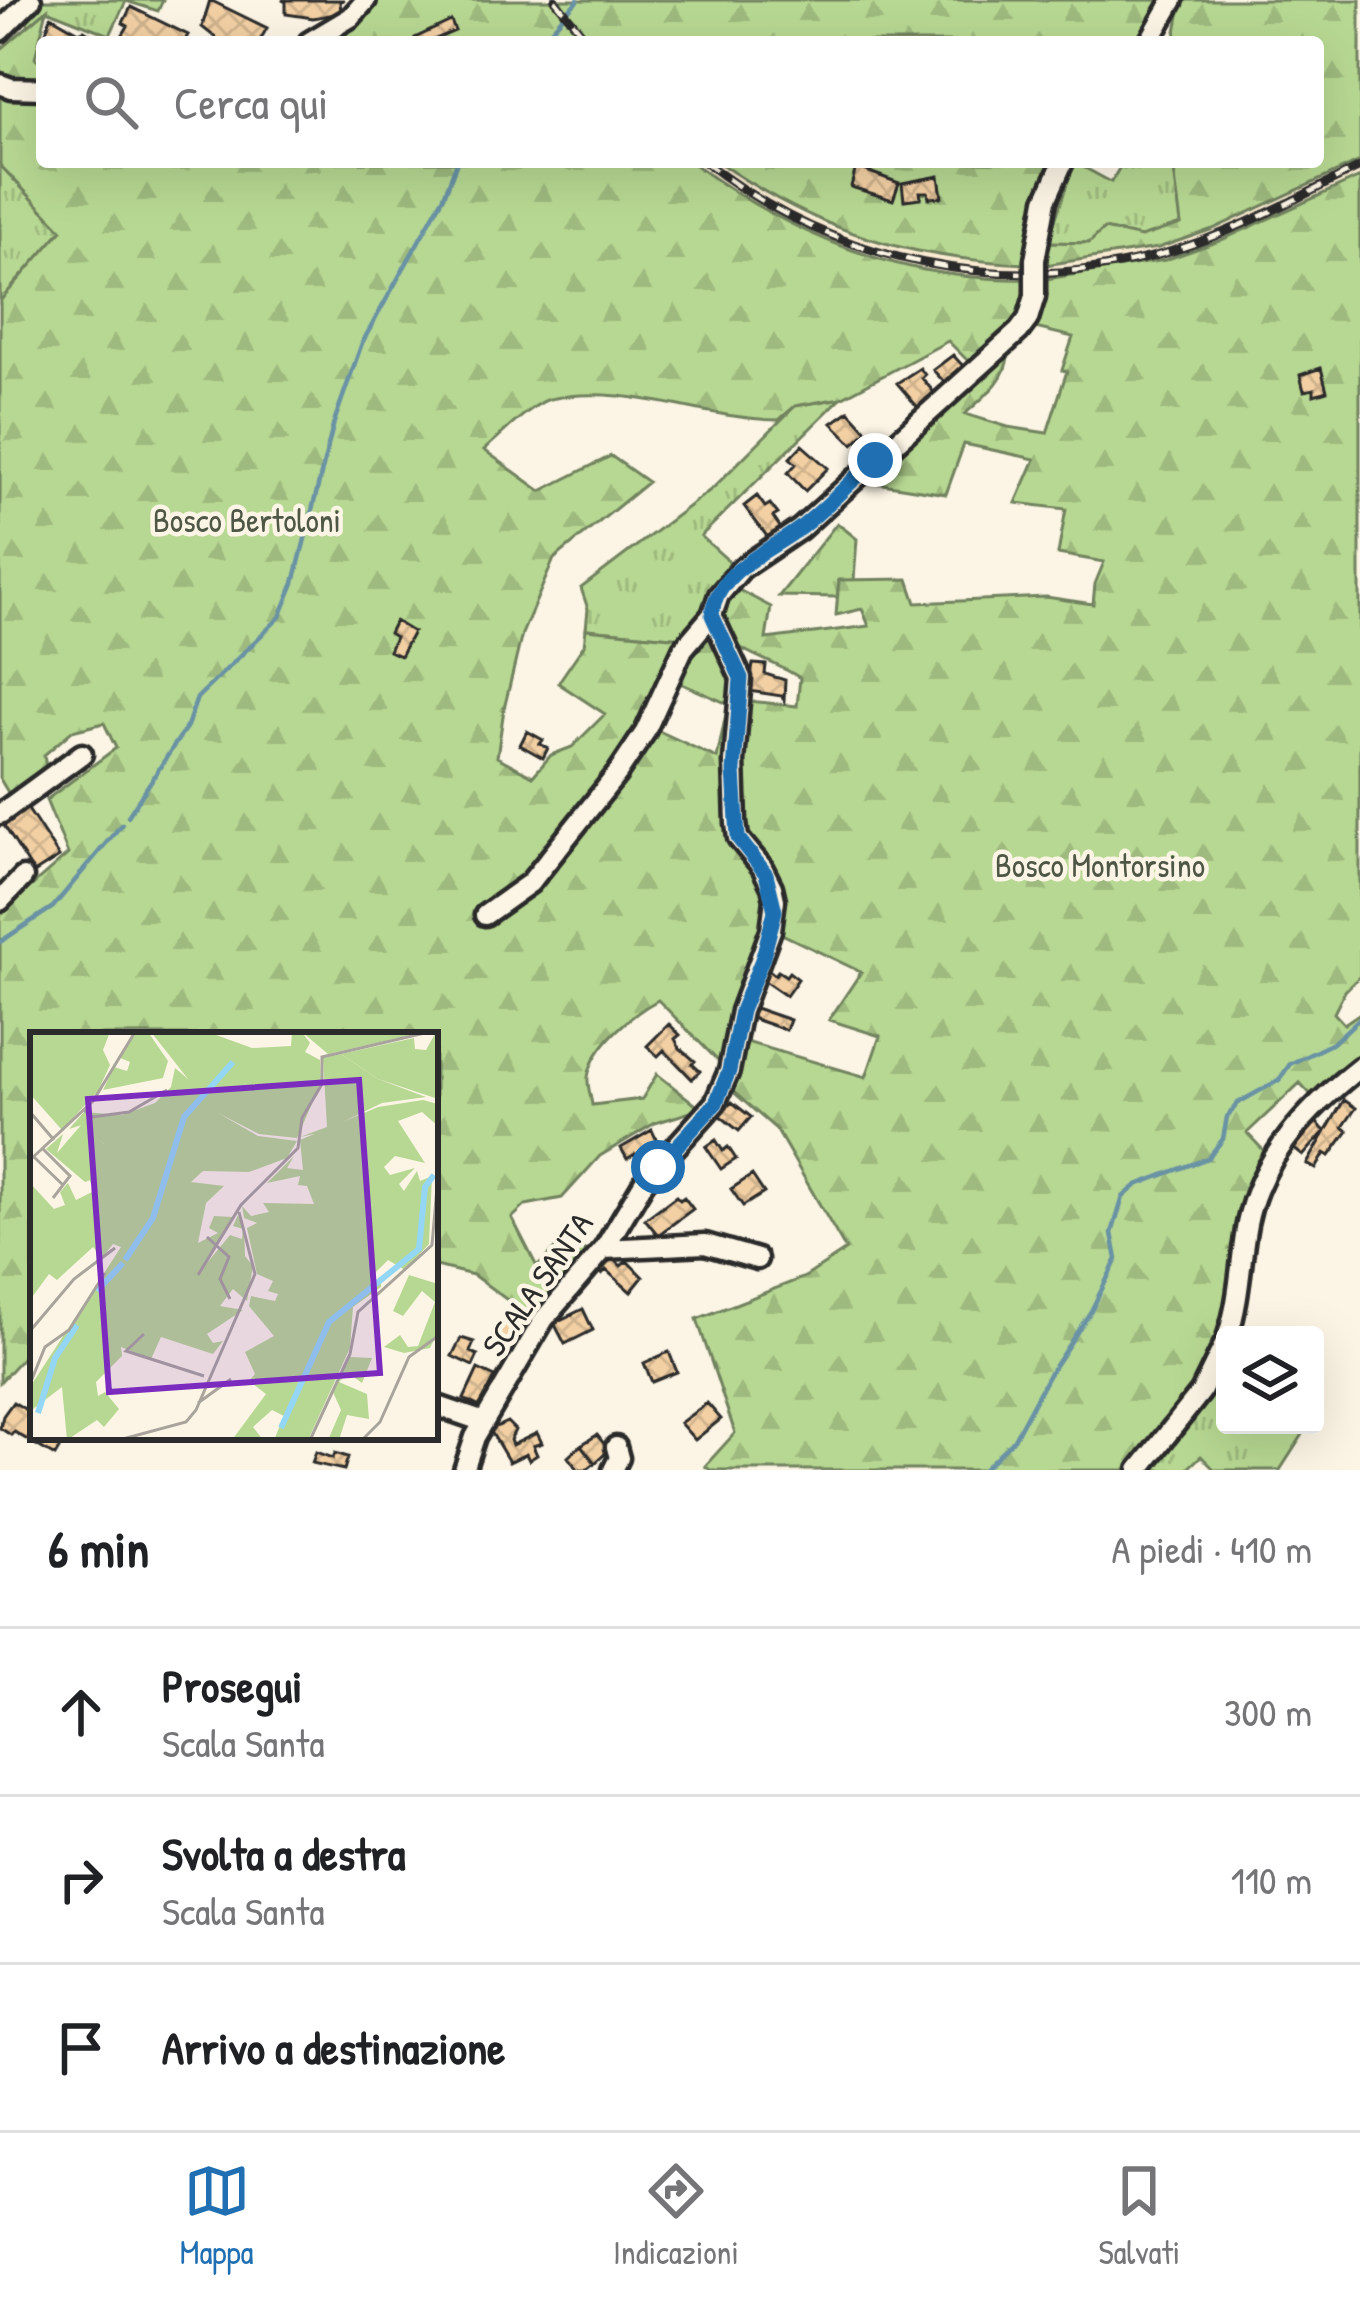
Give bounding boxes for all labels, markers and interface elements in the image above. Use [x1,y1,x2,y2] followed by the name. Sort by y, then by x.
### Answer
[36,36,1324,168] search box
[78,69,144,135] icon: search
[174,72,328,133] text: Cerca qui
[848,433,902,487] route end
[153,498,341,542] park label: Bosco Bertoloni
[995,843,1205,887] park label: Bosco Montorsino
[30,1032,438,1440] inset map
[631,1140,685,1194] route start
[471,1204,603,1364] street label: SCALA SANTA
[1216,1326,1324,1434] map controls
[1216,1326,1324,1434] button: layers
[48,1514,149,1583] text: 6 min
[1112,1522,1312,1575] text: A piedi · 410 m
[162,1655,302,1716] text: Prosegui
[48,1679,114,1745] icon: ahead
[1224,1685,1312,1738] text: 300 m
[162,1716,324,1769] text: Scala Santa
[162,1823,405,1884] text: Svolta a destra
[48,1847,114,1913] icon: right
[1231,1853,1312,1906] text: 110 m
[162,1884,324,1937] text: Scala Santa
[48,2015,114,2081] icon: arrive
[162,2017,505,2078] text: Arrivo a destinazione
[180,2158,254,2274] tab: Mappa
[613,2158,739,2274] tab: Indicazioni
[1098,2158,1180,2274] tab: Salvati

